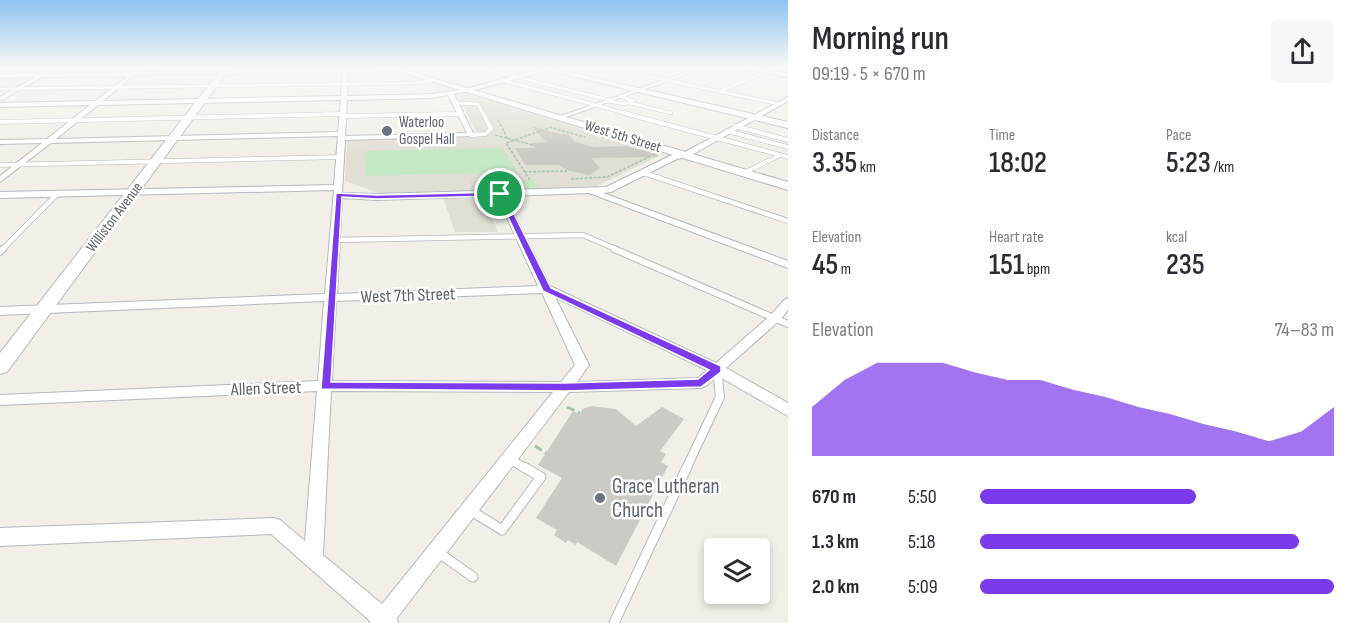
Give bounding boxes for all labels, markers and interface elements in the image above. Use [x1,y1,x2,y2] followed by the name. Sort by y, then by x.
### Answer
[812,19,949,59] text: Morning run
[1271,20,1334,83] button: share
[812,62,926,86] text: 09:19 · 5 × 670 m
[399,113,455,149] place label: Waterloo Gospel Hall
[582,116,664,157] street label: West 5th Street
[380,124,394,138] marker: Waterloo Gospel Hall
[812,126,859,145] text: Distance
[989,126,1015,145] text: Time
[1166,126,1191,145] text: Pace
[812,145,857,181] text: 3.35
[989,145,1047,181] text: 18:02
[1166,145,1211,181] text: 5:23
[857,158,876,177] text: km
[1211,158,1234,177] text: /km
[474,168,525,219] pin
[483,177,516,210] icon: arrive
[82,179,147,256] street label: Williston Avenue
[812,228,861,247] text: Elevation
[989,228,1044,247] text: Heart rate
[1166,228,1187,247] text: kcal
[812,247,838,283] text: 45
[989,247,1024,283] text: 151
[1166,247,1205,283] text: 235
[838,260,851,279] text: m
[1024,260,1050,279] text: bpm
[360,283,456,308] street label: West 7th Street
[812,318,874,342] text: Elevation
[1274,318,1334,342] text: 74–83 m
[229,377,302,400] street label: Allen Street
[612,474,720,523] place label: Grace Lutheran Church
[812,485,856,509] text: 670 m
[908,485,937,509] text: 5:50
[593,491,607,505] marker: Grace Lutheran Church
[812,530,859,554] text: 1.3 km
[908,530,936,554] text: 5:18
[704,538,770,604] map controls
[704,538,770,604] button: layers
[812,575,859,599] text: 2.0 km
[908,575,938,599] text: 5:09

